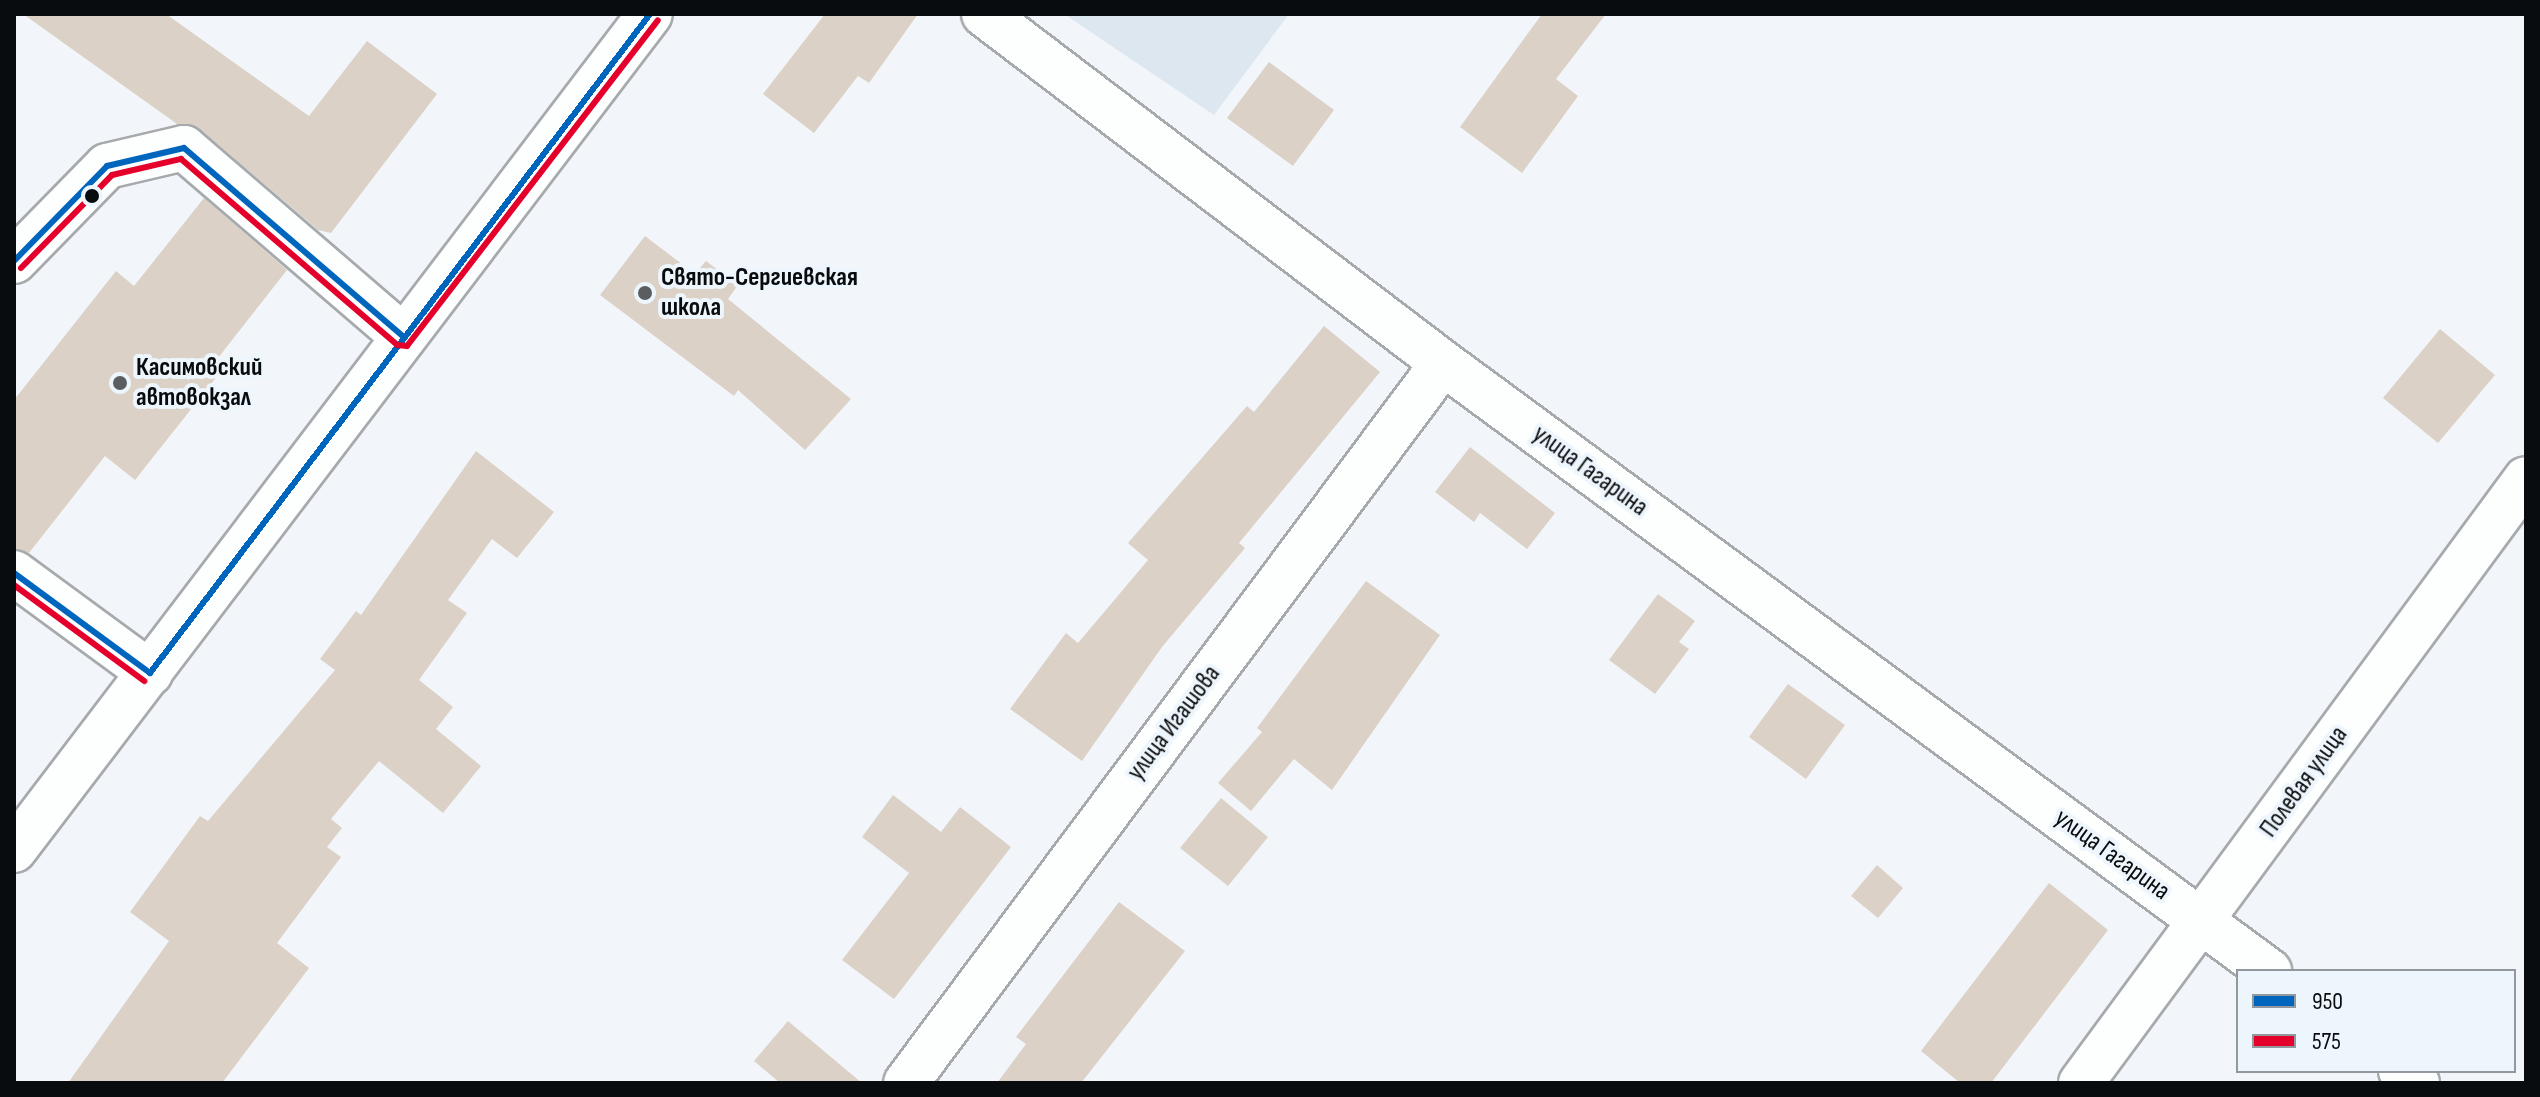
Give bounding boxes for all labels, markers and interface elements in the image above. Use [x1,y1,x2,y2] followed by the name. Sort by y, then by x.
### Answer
[84,188,100,204] unlabelled marker
[661,262,858,324] place label: Свято-Сергиевская школа
[636,284,654,302] marker: Свято-Сергиевская школа
[136,352,262,414] place label: Касимовский автовокзал
[111,374,129,392] marker: Касимовский автовокзал
[1526,419,1654,523] street label: улица Гагарина
[1121,659,1227,787] street label: улица Игашова
[2253,720,2355,844] street label: Полевая улица
[2048,803,2176,907] street label: улица Гагарина
[2236,969,2516,1073] legend
[2312,987,2343,1016] text: 950
[2312,1027,2341,1056] text: 575

